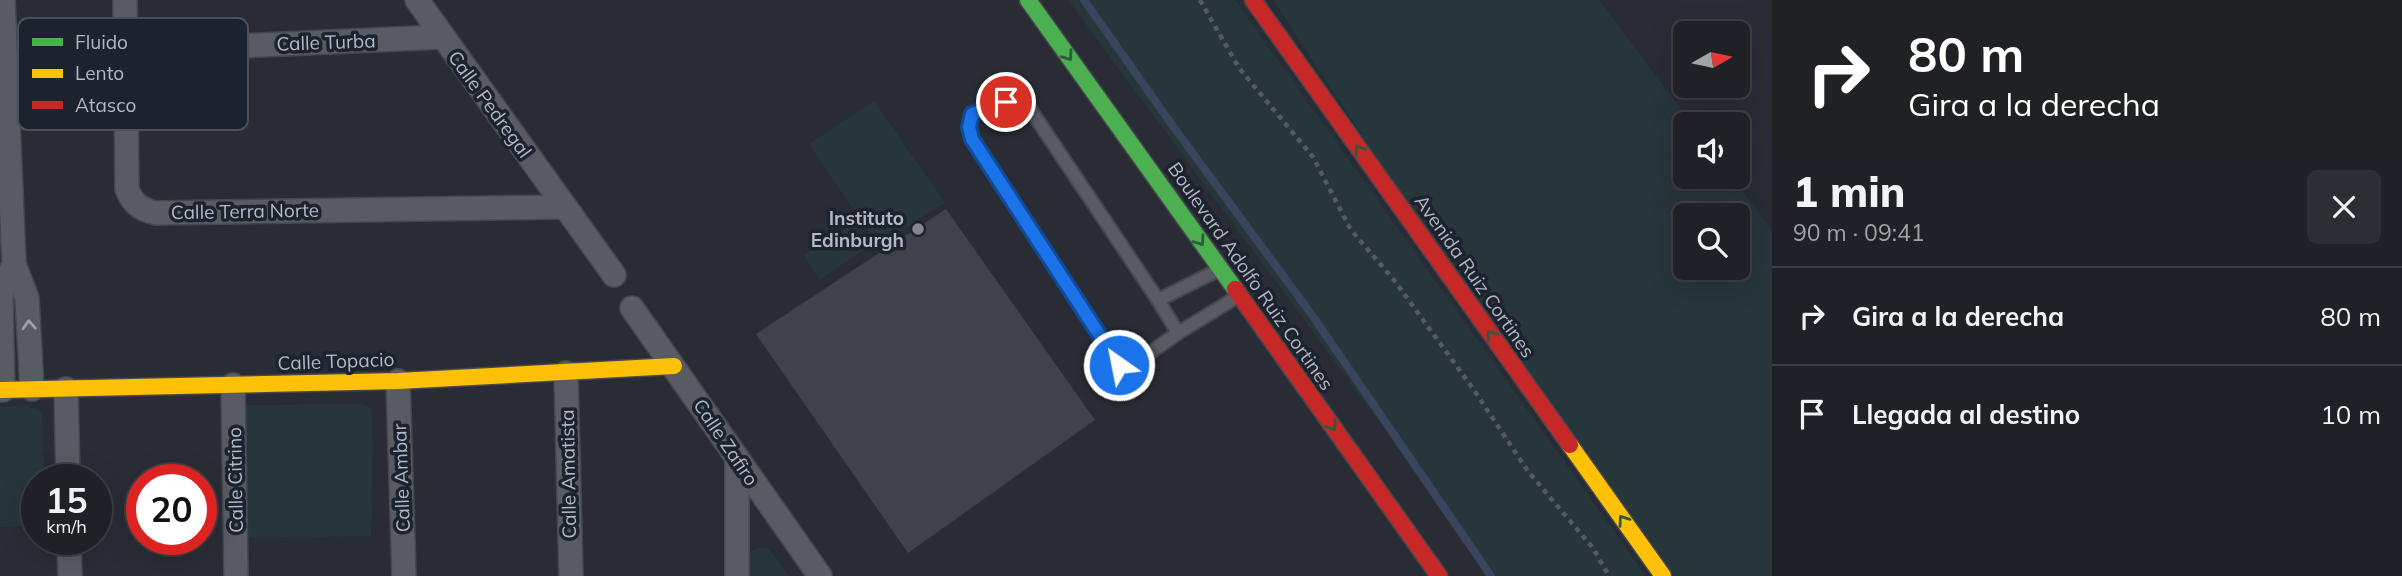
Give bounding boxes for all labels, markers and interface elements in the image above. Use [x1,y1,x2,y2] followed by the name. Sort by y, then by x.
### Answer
[18,18,248,130] legend
[1673,21,1750,98] north arrow
[1673,21,1750,280] map controls
[1908,23,2024,84] text: 80 m
[276,28,376,56] street label: Calle Turba
[1793,28,1884,119] icon: right
[75,30,128,54] text: Fluido
[443,46,537,162] street label: Calle Pedregal
[1060,48,1072,61] one-way arrow
[75,61,124,85] text: Lento
[976,72,1036,132] pin
[987,83,1025,121] icon: arrive
[1908,84,2160,124] text: Gira a la derecha
[75,93,136,117] text: Atasco
[1673,112,1750,189] button: sound
[1355,145,1367,158] one-way arrow
[1163,157,1339,395] street label: Boulevard Adolfo Ruiz Cortines
[1793,165,1906,218] text: 1 min
[2307,170,2381,244] button: close
[1410,190,1540,362] street label: Avenida Ruiz Cortines
[171,198,319,224] street label: Calle Terra Norte
[1673,203,1750,280] button: search
[811,206,904,252] place label: Instituto Edinburgh
[1793,218,1925,247] text: 90 m · 09:41
[910,221,926,237] marker: Instituto Edinburgh
[1192,233,1204,246] one-way arrow
[1793,297,1831,335] icon: right
[1852,300,2064,333] text: Gira a la derecha
[2320,300,2381,333] text: 80 m
[21,319,36,330] one-way arrow
[1082,328,1156,402] position arrow
[1487,330,1499,343] one-way arrow
[277,347,395,375] street label: Calle Topacio
[688,394,764,490] street label: Calle Zafiro
[1793,395,1831,433] icon: arrive
[1852,398,2080,431] text: Llegada al destino
[2320,398,2381,431] text: 10 m
[555,409,581,539] street label: Calle Amatista
[1324,418,1336,431] one-way arrow
[387,423,415,533] street label: Calle Ambar
[222,427,248,533] street label: Calle Citrino
[126,464,217,555] speed limit sign: 20
[45,478,88,522] text: 15
[46,515,87,538] text: km/h
[1619,515,1631,528] one-way arrow

